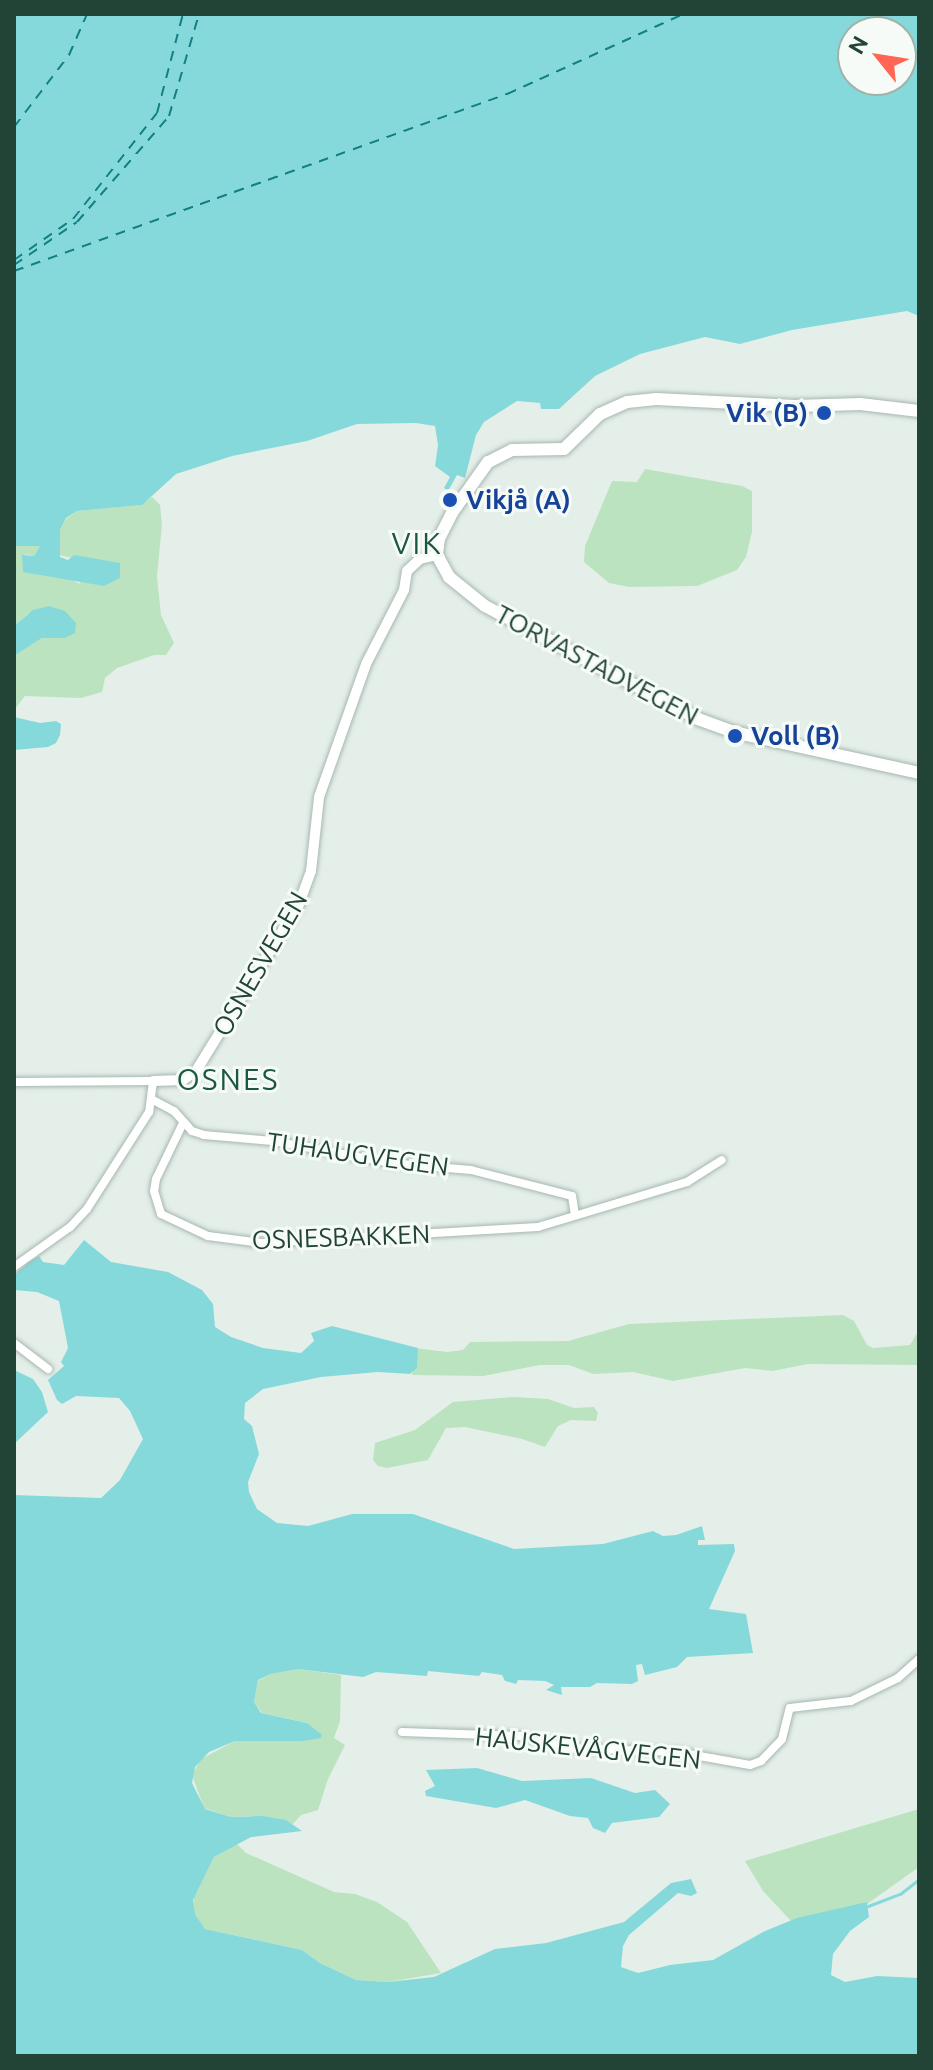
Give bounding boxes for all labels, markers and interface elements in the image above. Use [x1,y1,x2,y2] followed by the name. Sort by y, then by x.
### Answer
[837,16,917,96] north arrow
[843,31,872,58] text: N
[726,397,808,429] place label: Vik (B)
[815,404,833,422] marker: Vik (B)
[466,484,571,516] place label: Vikjå (A)
[441,491,459,509] marker: Vikjå (A)
[392,525,442,561] district label: VIK
[490,598,704,732] street label: TORVASTADVEGEN
[751,720,840,752] place label: Voll (B)
[726,727,744,745] marker: Voll (B)
[206,886,314,1042] street label: OSNESVEGEN
[177,1061,279,1097] district label: OSNES
[265,1126,451,1182] street label: TUHAUGVEGEN
[251,1218,431,1256] street label: OSNESBAKKEN
[474,1721,702,1775] street label: HAUSKEVÅGVEGEN

